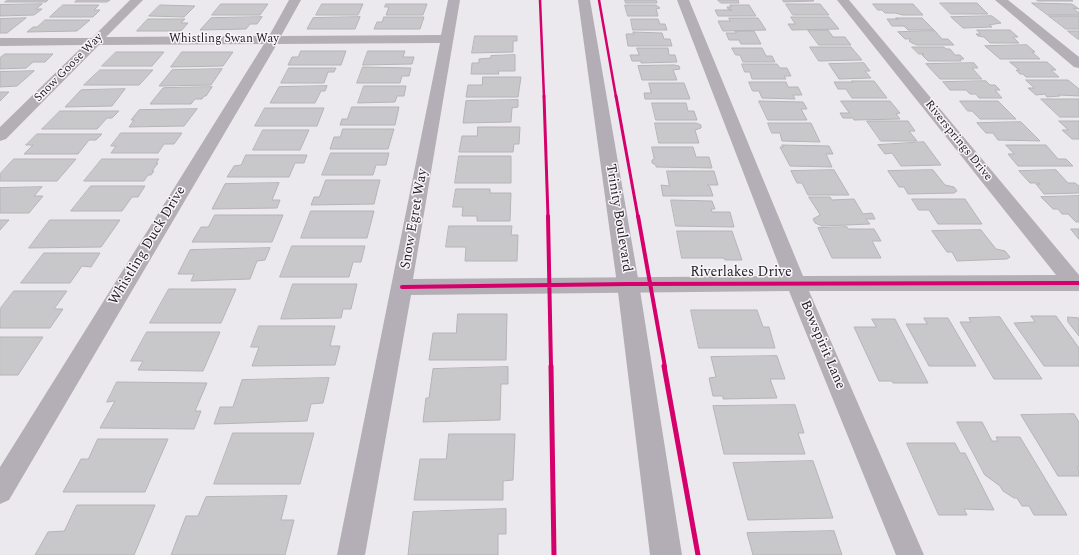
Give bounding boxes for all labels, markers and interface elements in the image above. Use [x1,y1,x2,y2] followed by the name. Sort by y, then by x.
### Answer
[32,31,106,105] street label: Snow Goose Way
[169,33,279,47] street label: Whistling Swan Way
[921,98,995,184] street label: Riversprings Drive
[601,163,635,273] street label: Trinity Boulevard
[398,168,432,270] street label: Snow Egret Way
[106,183,190,309] street label: Whistling Duck Drive
[690,265,792,281] street label: Riverlakes Drive
[796,298,848,392] street label: Bowspirit Lane

